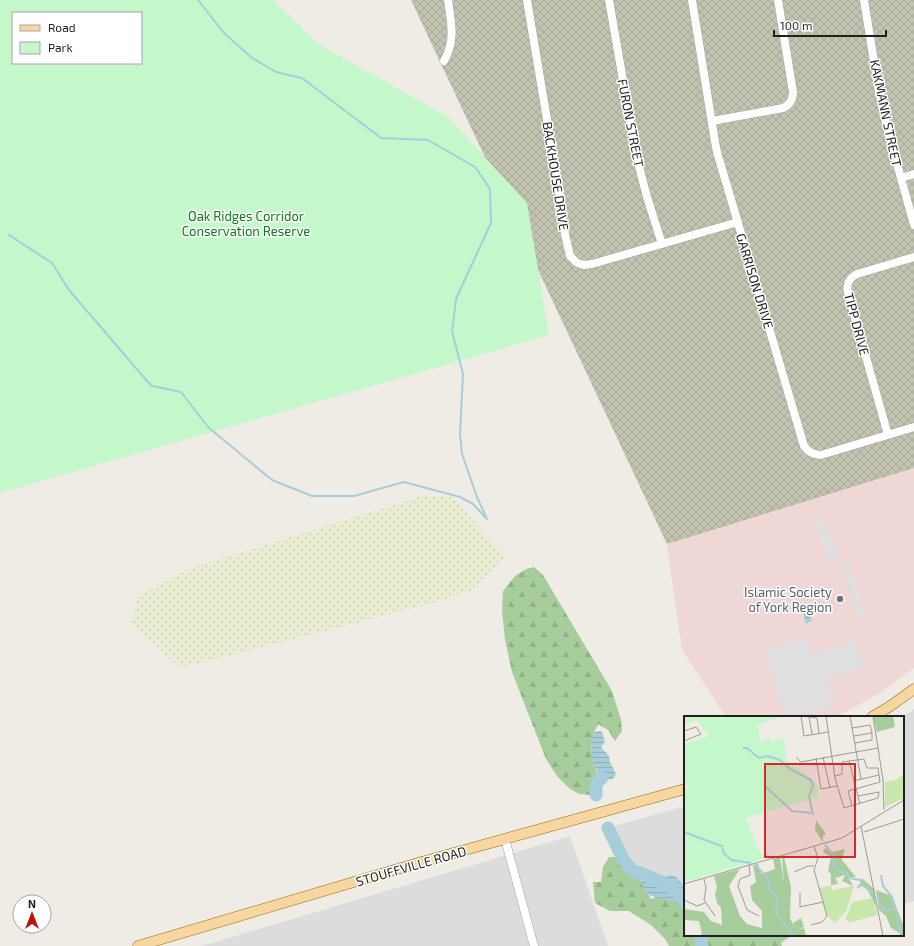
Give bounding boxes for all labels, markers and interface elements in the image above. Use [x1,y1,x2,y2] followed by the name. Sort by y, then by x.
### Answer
[12,12,142,64] legend
[774,12,886,38] scale bar
[780,18,812,32] text: 100 m
[48,20,76,34] text: Road
[48,40,73,54] text: Park
[867,58,905,168] street label: KAKMANN STREET
[615,78,647,169] street label: FURON STREET
[539,120,573,232] street label: BACKHOUSE DRIVE
[182,208,310,239] park label: Oak Ridges Corridor Conservation Reserve
[733,231,777,331] street label: GARRISON DRIVE
[841,291,873,357] street label: TIPP DRIVE
[744,584,832,615] place label: Islamic Society of York Region
[835,594,845,604] marker: Islamic Society of York Region
[684,716,904,936] inset map
[354,843,468,889] street label: STOUFFVILLE ROAD
[12,894,52,934] north arrow
[28,897,36,910] text: N

